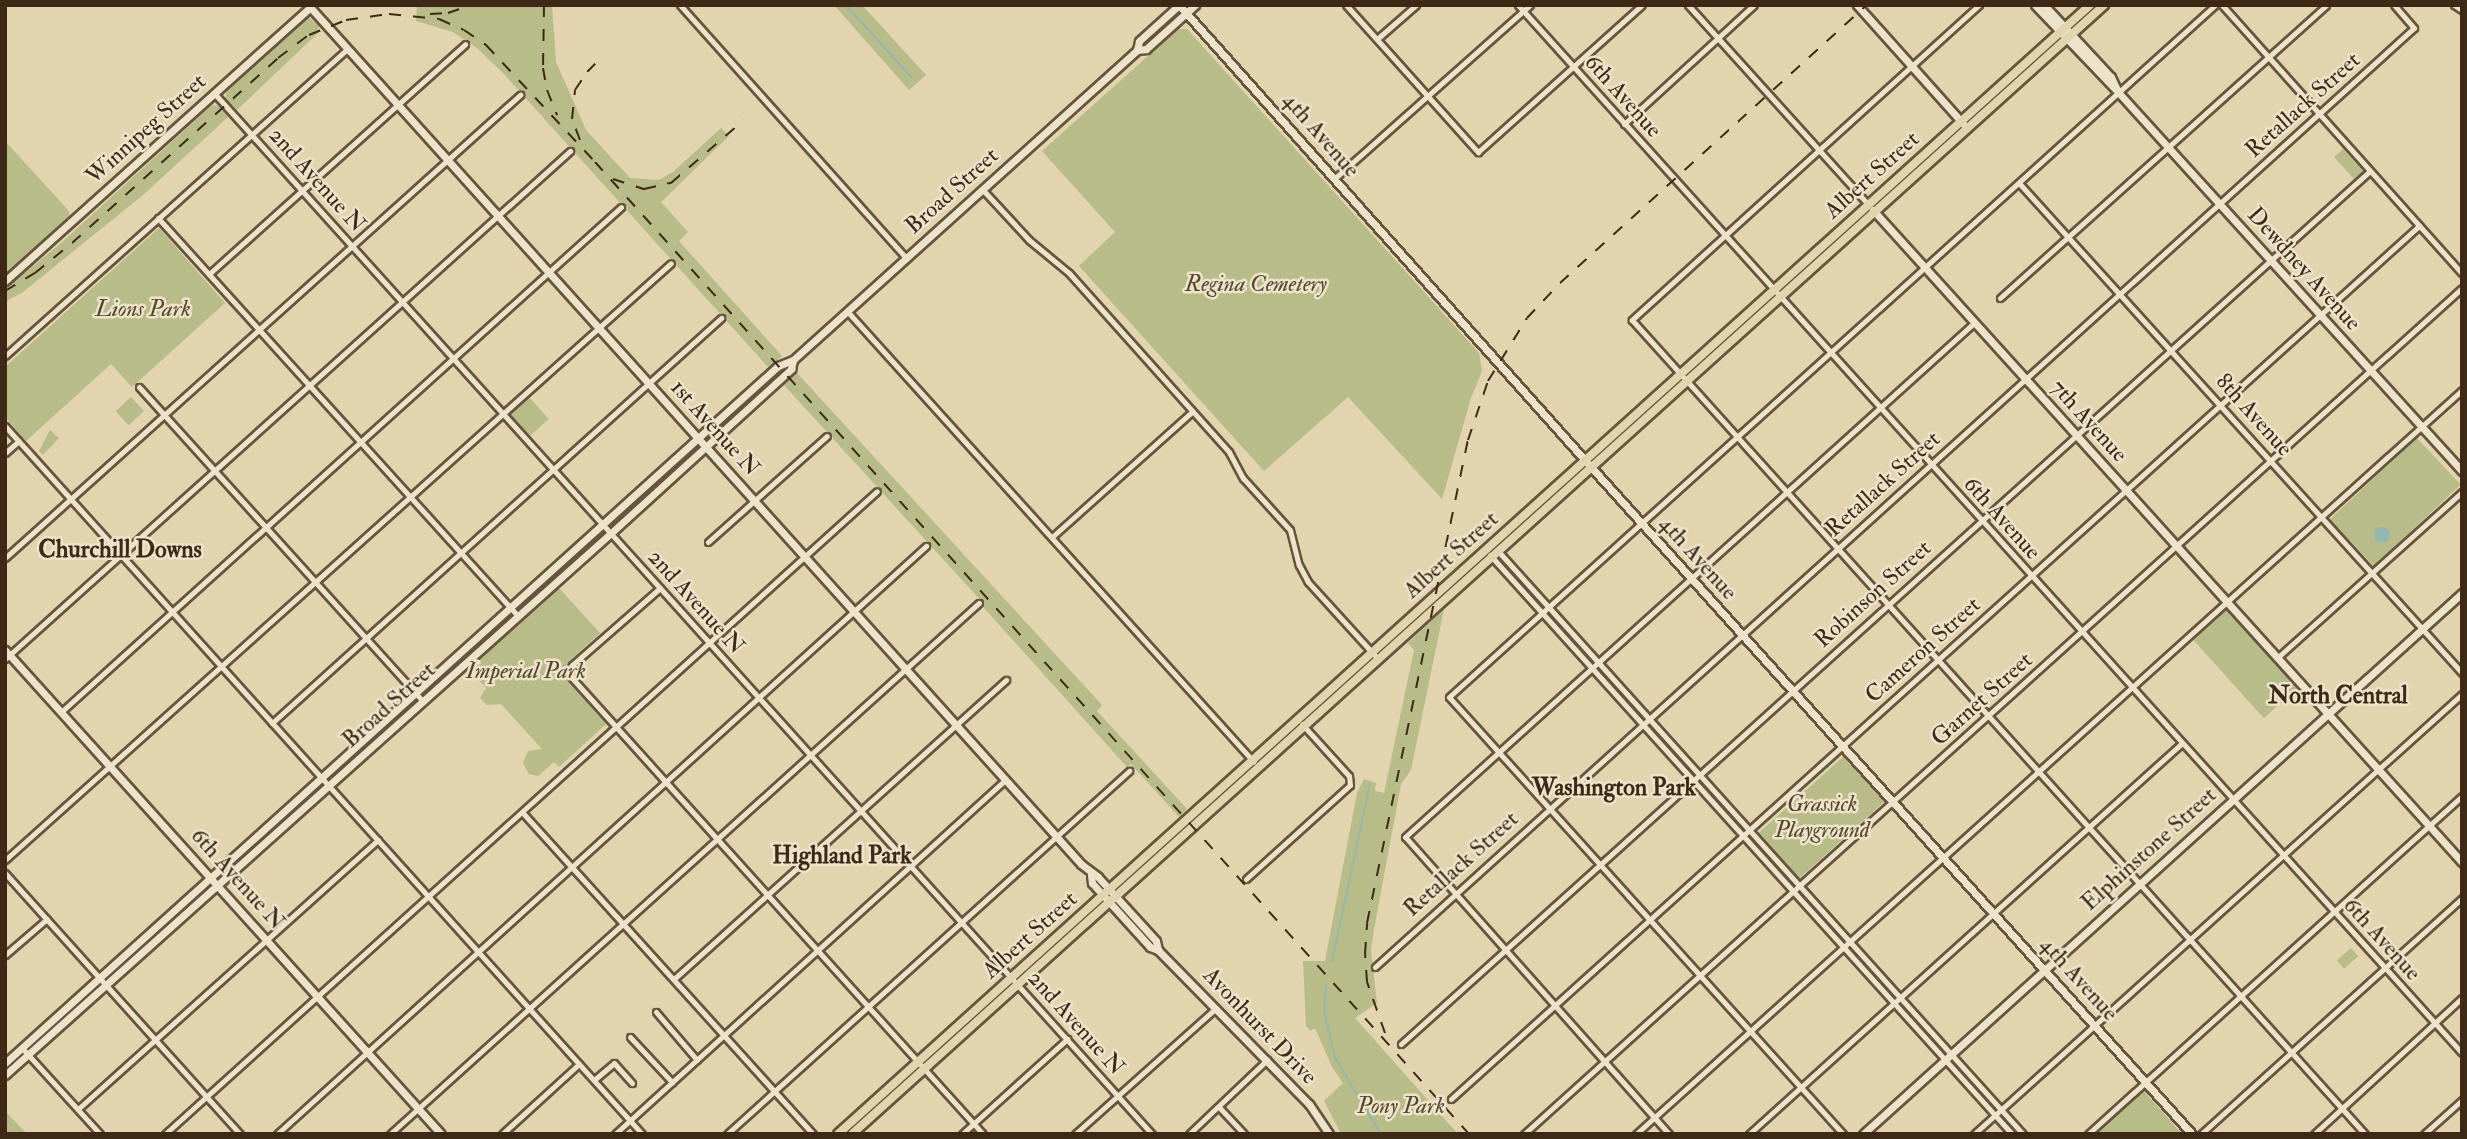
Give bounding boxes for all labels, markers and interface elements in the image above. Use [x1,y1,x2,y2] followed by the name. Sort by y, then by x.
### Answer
[2240,46,2366,164] street label: Retallack Street
[1578,49,1668,143] street label: 6th Avenue
[80,68,212,190] street label: Winnipeg Street
[1277,87,1365,183] street label: 4th Avenue
[263,122,371,238] street label: 2nd Avenue N
[1819,125,1925,225] street label: Albert Street
[900,142,1004,240] street label: Broad Street
[2241,202,2367,336] street label: Dewdney Avenue
[1185,270,1327,298] park label: Regina Cemetery
[95,295,191,323] park label: Lions Park
[2210,368,2298,462] street label: 8th Avenue
[664,374,766,482] street label: 1st Avenue N
[2045,374,2133,468] street label: 7th Avenue
[1820,425,1946,543] street label: Retallack Street
[1957,471,2047,565] street label: 6th Avenue
[1398,505,1504,605] street label: Albert Street
[1653,510,1743,606] street label: 4th Avenue
[1809,534,1937,654] street label: Robinson Street
[38,536,202,564] district label: Churchill Downs
[642,544,750,660] street label: 2nd Avenue N
[1860,591,1986,709] street label: Cameron Street
[1926,646,2038,752] street label: Garnet Street
[337,656,441,754] street label: Broad Street
[466,657,586,685] park label: Imperial Park
[2268,682,2408,710] district label: North Central
[1532,774,1696,802] district label: Washington Park
[2076,781,2222,917] street label: Elphinstone Street
[1774,790,1870,844] park label: Grassick Playground
[1398,805,1524,923] street label: Retallack Street
[185,822,291,936] street label: 6th Avenue N
[772,842,912,870] district label: Highland Park
[977,885,1083,985] street label: Albert Street
[2337,892,2427,986] street label: 6th Avenue
[2034,931,2124,1027] street label: 4th Avenue
[1197,962,1323,1090] street label: Avonhurst Drive
[1022,965,1130,1081] street label: 2nd Avenue N
[1357,1092,1445,1120] park label: Pony Park

